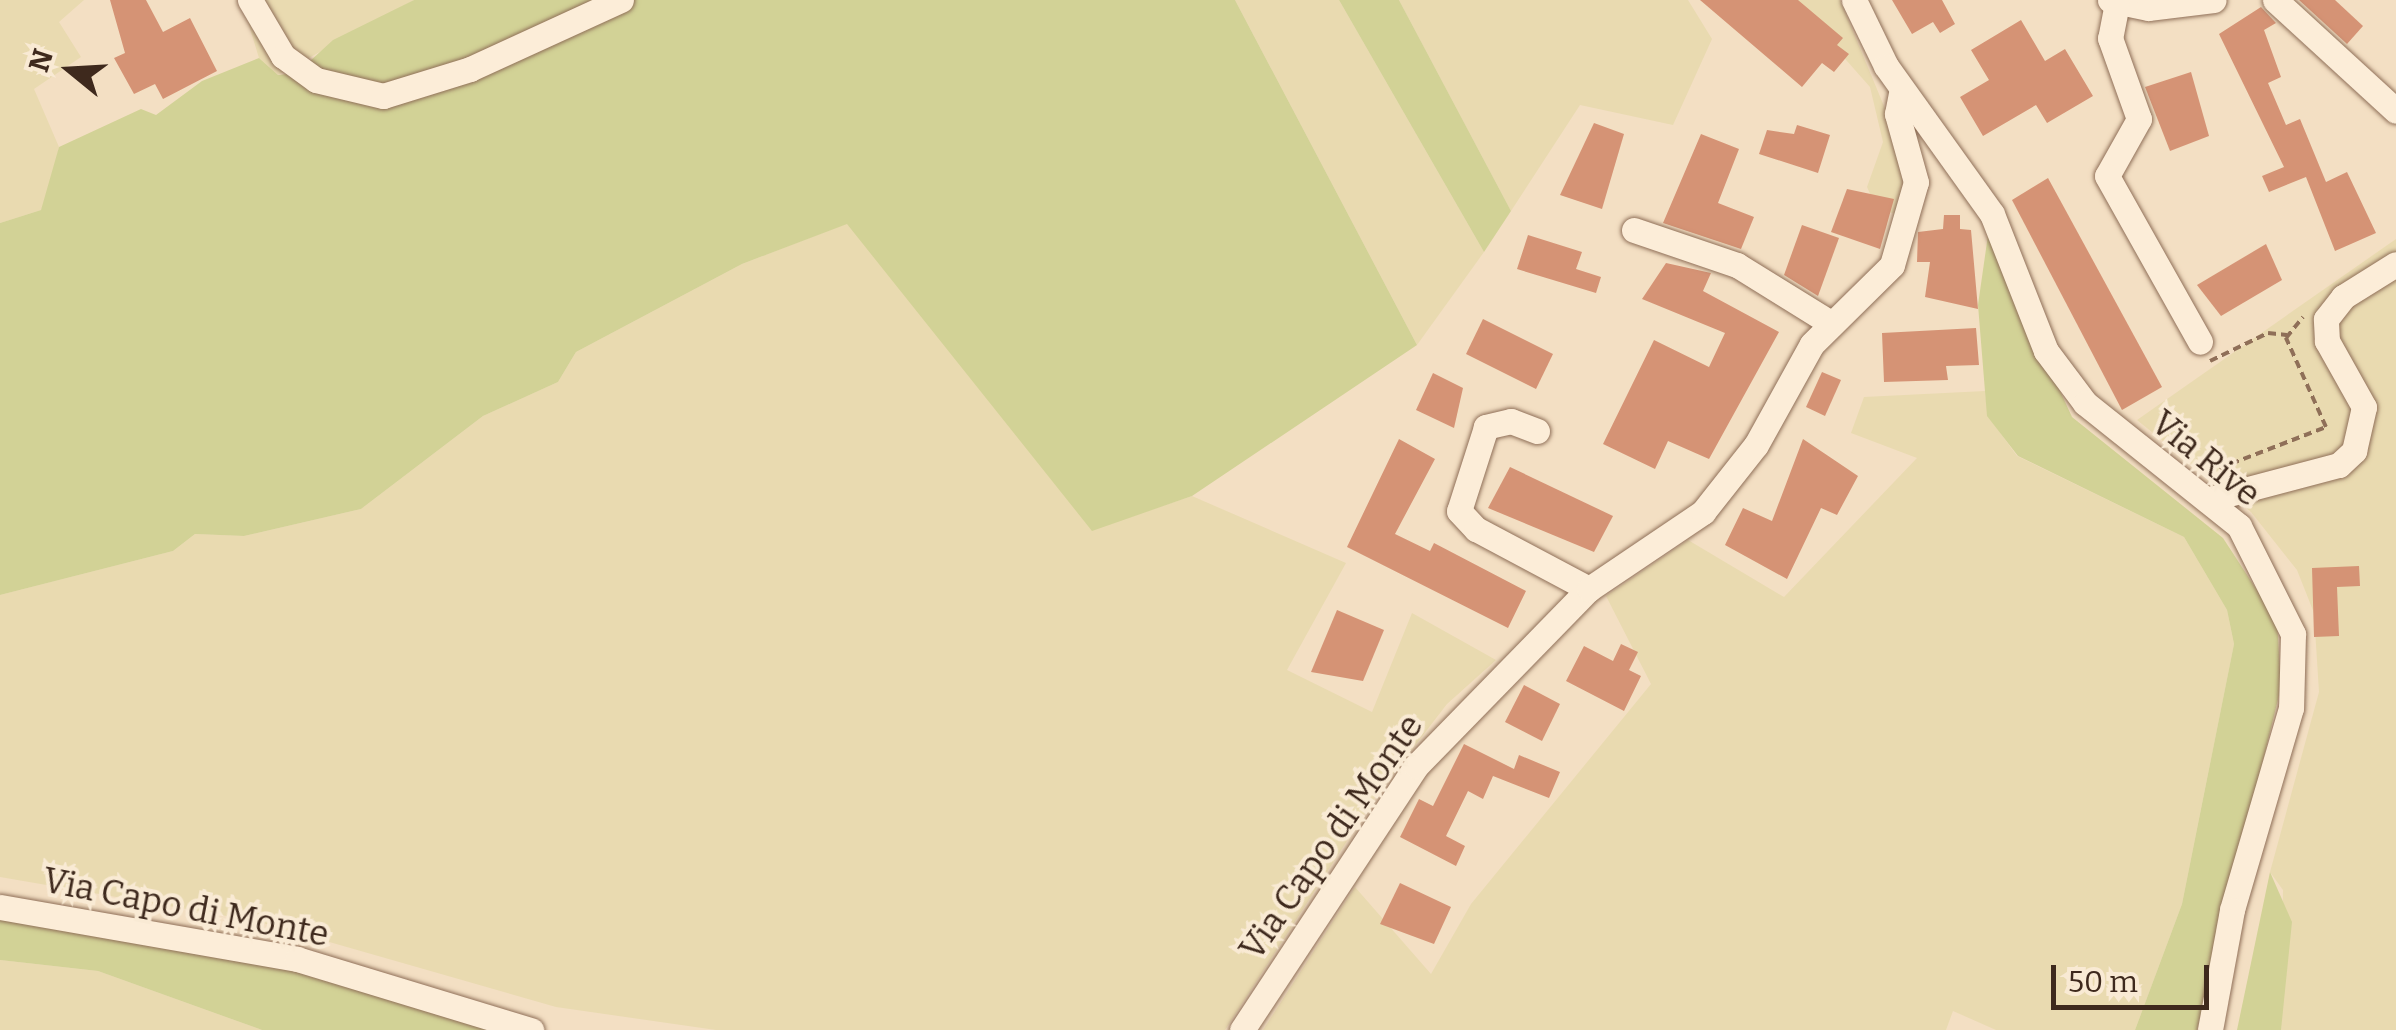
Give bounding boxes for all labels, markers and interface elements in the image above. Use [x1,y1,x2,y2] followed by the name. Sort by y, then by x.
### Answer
[20,20,120,120] north arrow
[22,45,60,76] text: N
[2143,401,2269,515] street label: Via Rive
[1231,706,1431,968] street label: Via Capo di Monte
[40,859,332,955] street label: Via Capo di Monte
[2056,945,2214,1007] scale bar
[2068,964,2138,1000] text: 50 m

